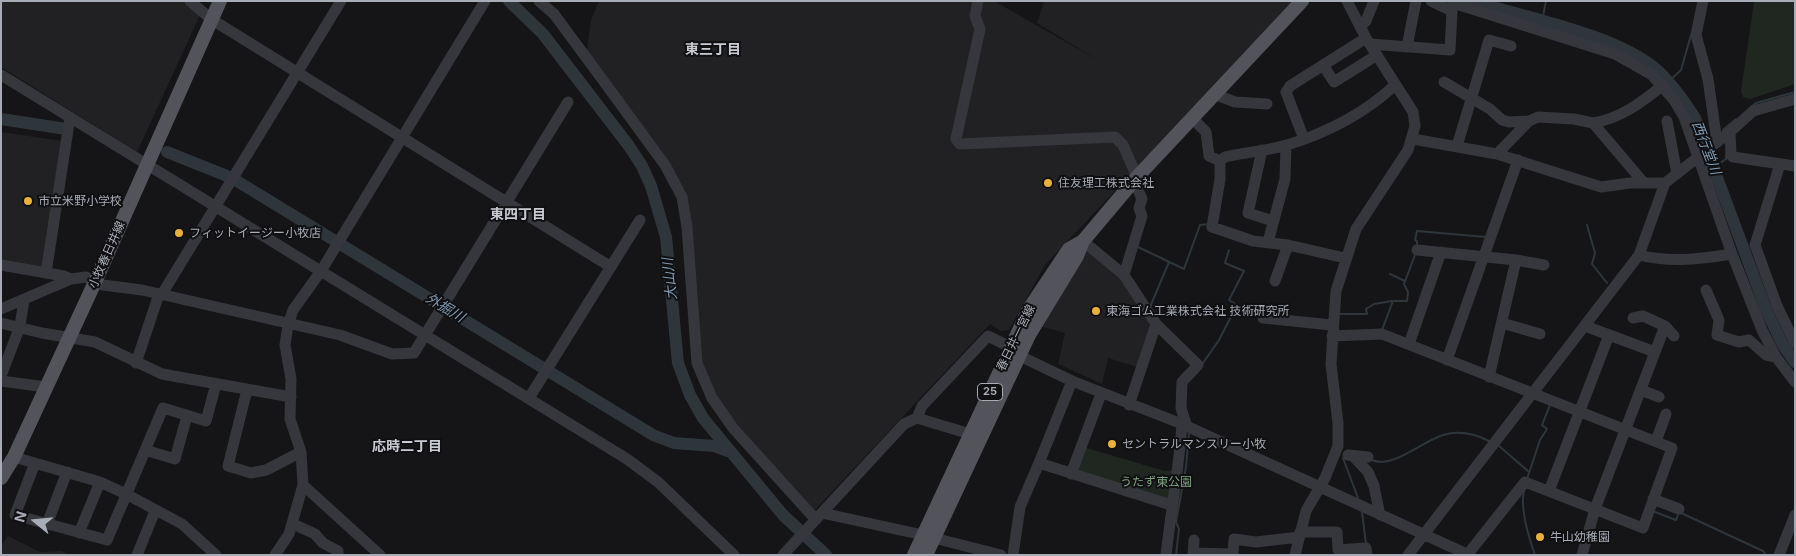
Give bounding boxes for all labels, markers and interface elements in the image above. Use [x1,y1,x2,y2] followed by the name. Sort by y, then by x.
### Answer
[685,42,741,58] district label: 東三丁目
[1688,119,1724,177] water label: 西行堂川
[1058,176,1154,190] place label: 住友理工株式会社
[1042,177,1054,189] marker: 住友理工株式会社
[38,194,122,208] place label: 市立米野小学校
[22,195,34,207] marker: 市立米野小学校
[490,207,546,223] district label: 東四丁目
[86,219,128,291] street label: 小牧春日井線
[189,226,321,240] place label: フィットイージー小牧店
[173,227,185,239] marker: フィットイージー小牧店
[659,257,681,301] water label: 大山川
[423,290,467,326] water label: 外掘川
[994,302,1038,374] street label: 春日井一宮線
[1106,304,1289,318] place label: 東海ゴム工業株式会社 技術研究所
[1090,305,1102,317] marker: 東海ゴム工業株式会社 技術研究所
[978,384,1002,401] road number: 25
[1122,437,1266,451] place label: セントラルマンスリー小牧
[1106,438,1118,450] marker: セントラルマンスリー小牧
[372,439,442,455] district label: 応時二丁目
[1120,475,1192,489] park label: うたず東公園
[10,496,60,546] north arrow
[10,509,30,524] text: N
[1550,530,1610,544] place label: 牛山幼稚園
[1534,531,1546,543] marker: 牛山幼稚園

